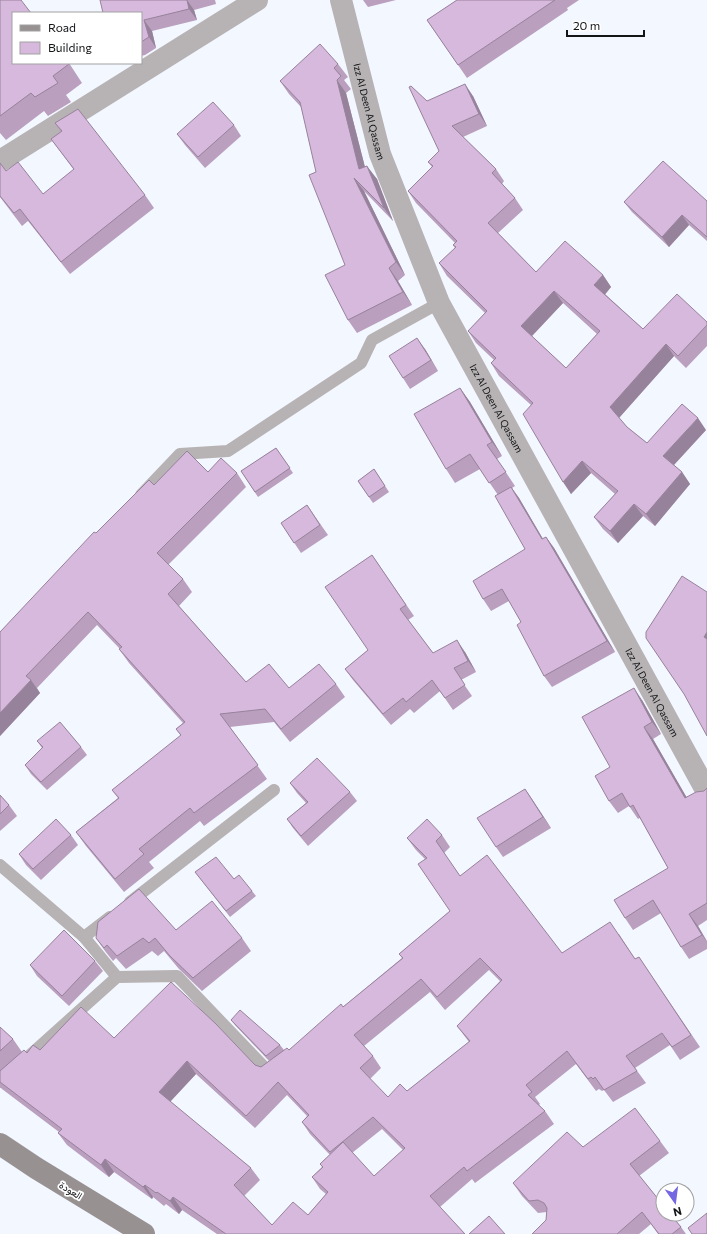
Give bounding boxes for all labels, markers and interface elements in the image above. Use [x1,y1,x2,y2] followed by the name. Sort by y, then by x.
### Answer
[12,12,142,64] legend
[567,12,644,38] scale bar
[573,18,600,32] text: 20 m
[48,20,76,34] text: Road
[48,40,92,54] text: Building
[351,62,388,162] street label: Izz Al Deen Al Qassam
[467,362,526,455] street label: Izz Al Deen Al Qassam
[623,646,682,739] street label: Izz Al Deen Al Qassam
[57,1178,85,1202] street label: العودة
[655,1182,695,1222] north arrow
[672,1205,683,1219] text: N

